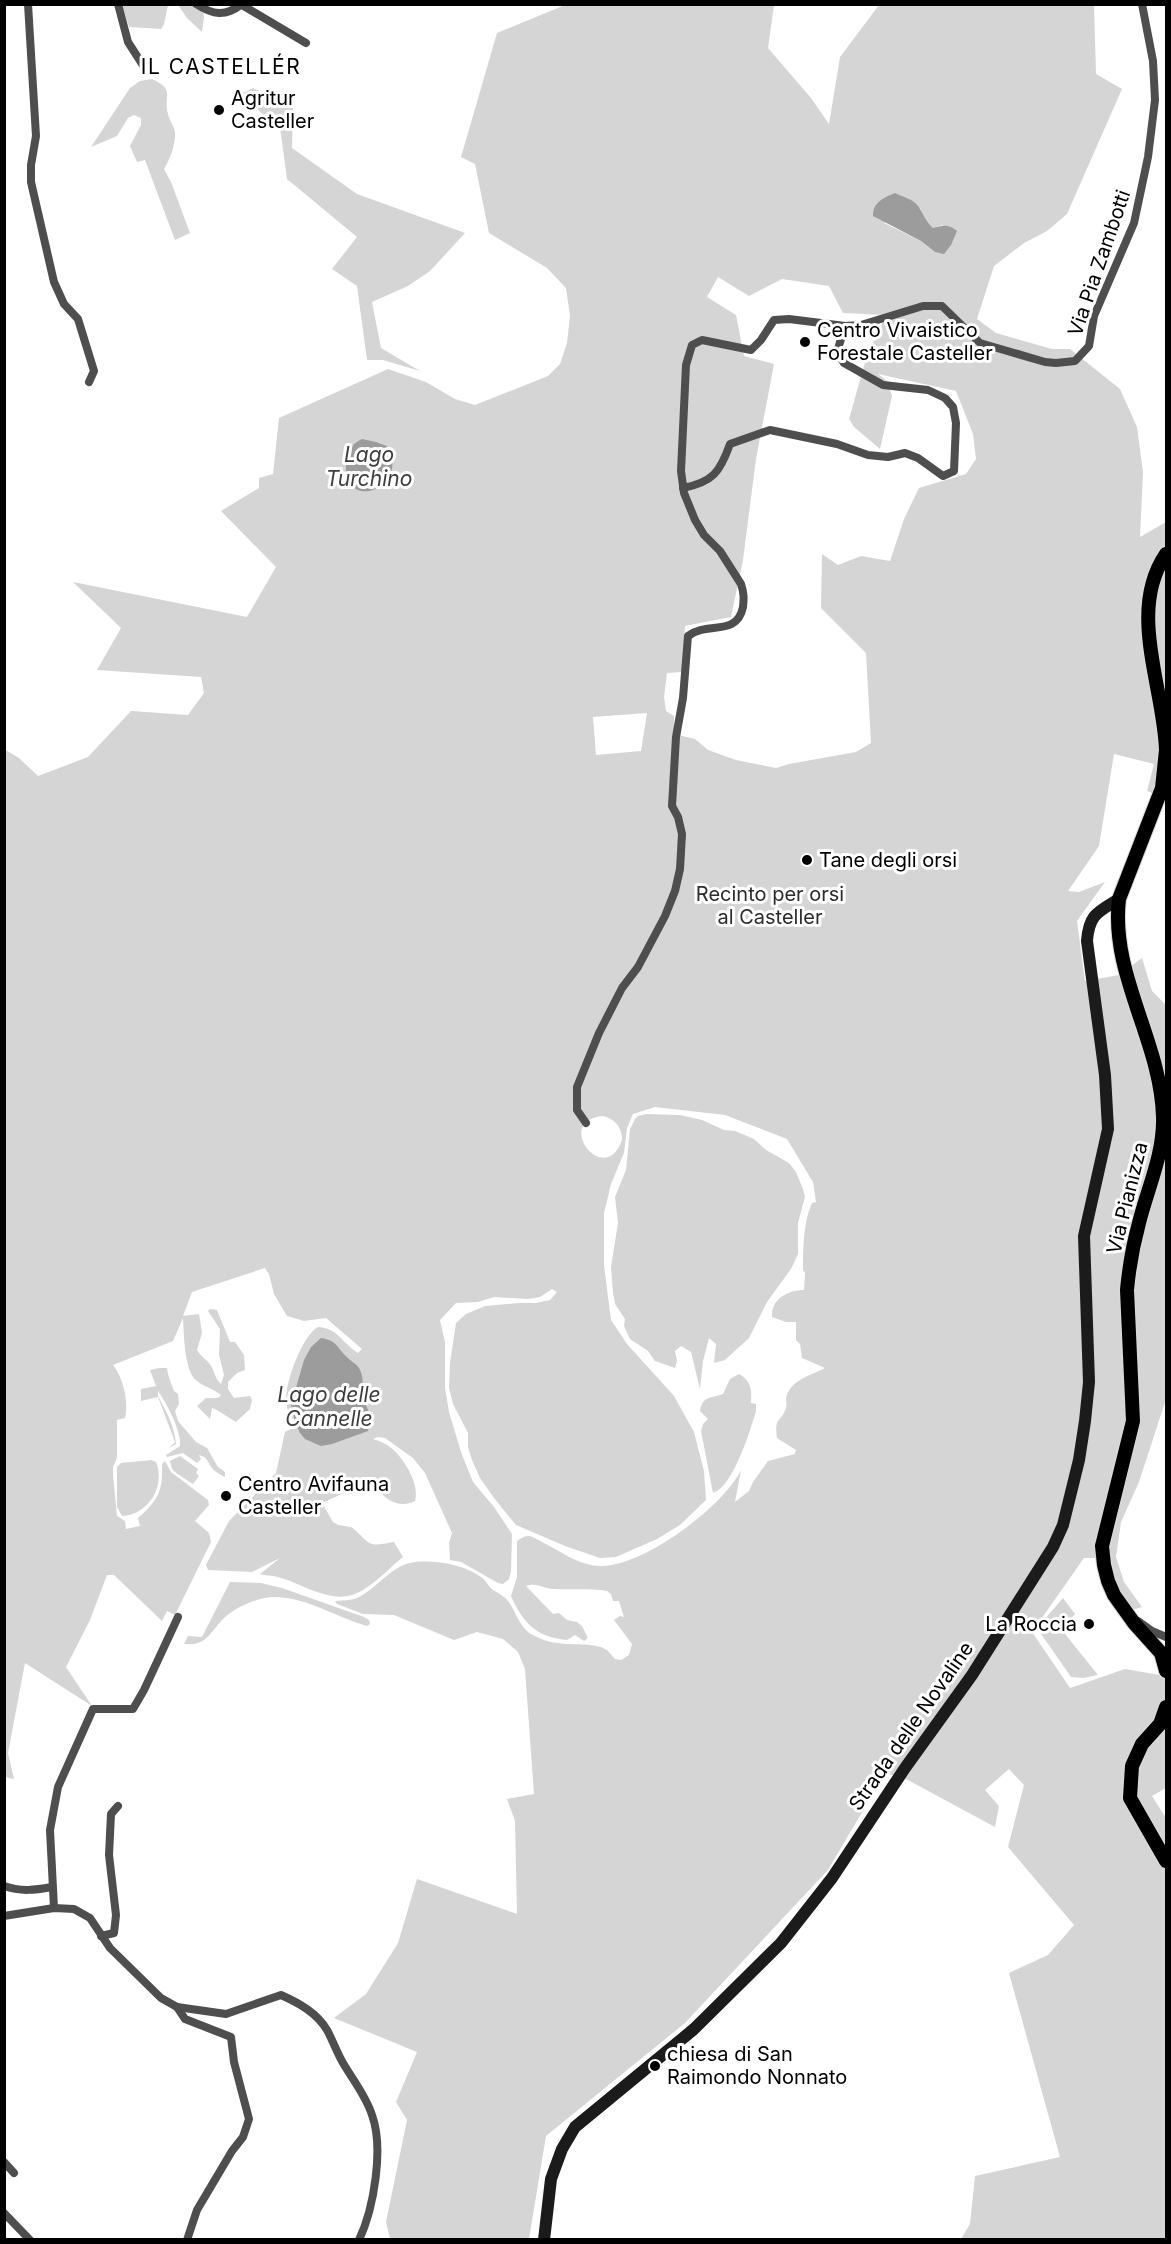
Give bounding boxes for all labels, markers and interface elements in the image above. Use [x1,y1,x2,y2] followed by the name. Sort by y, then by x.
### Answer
[141,53,301,79] district label: IL CASTELLÉR
[231,86,315,133] place label: Agritur Casteller
[212,103,226,117] marker: Agritur Casteller
[1063,187,1135,339] street label: Via Pia Zambotti
[817,318,993,365] place label: Centro Vivaistico Forestale Casteller
[798,335,812,349] marker: Centro Vivaistico Forestale Casteller
[326,442,412,491] water label: Lago Turchino
[819,848,957,872] place label: Tane degli orsi
[800,853,814,867] marker: Tane degli orsi
[696,882,844,929] park label: Recinto per orsi al Casteller
[1102,1140,1152,1256] street label: Via Pianizza
[277,1382,381,1431] water label: Lago delle Cannelle
[238,1472,389,1519] place label: Centro Avifauna Casteller
[219,1489,233,1503] marker: Centro Avifauna Casteller
[985,1612,1077,1636] place label: La Roccia
[1082,1617,1096,1631] marker: La Roccia
[844,1637,978,1815] street label: Strada delle Novaline
[667,2042,847,2089] place label: chiesa di San Raimondo Nonnato
[648,2059,662,2073] marker: chiesa di San Raimondo Nonnato

